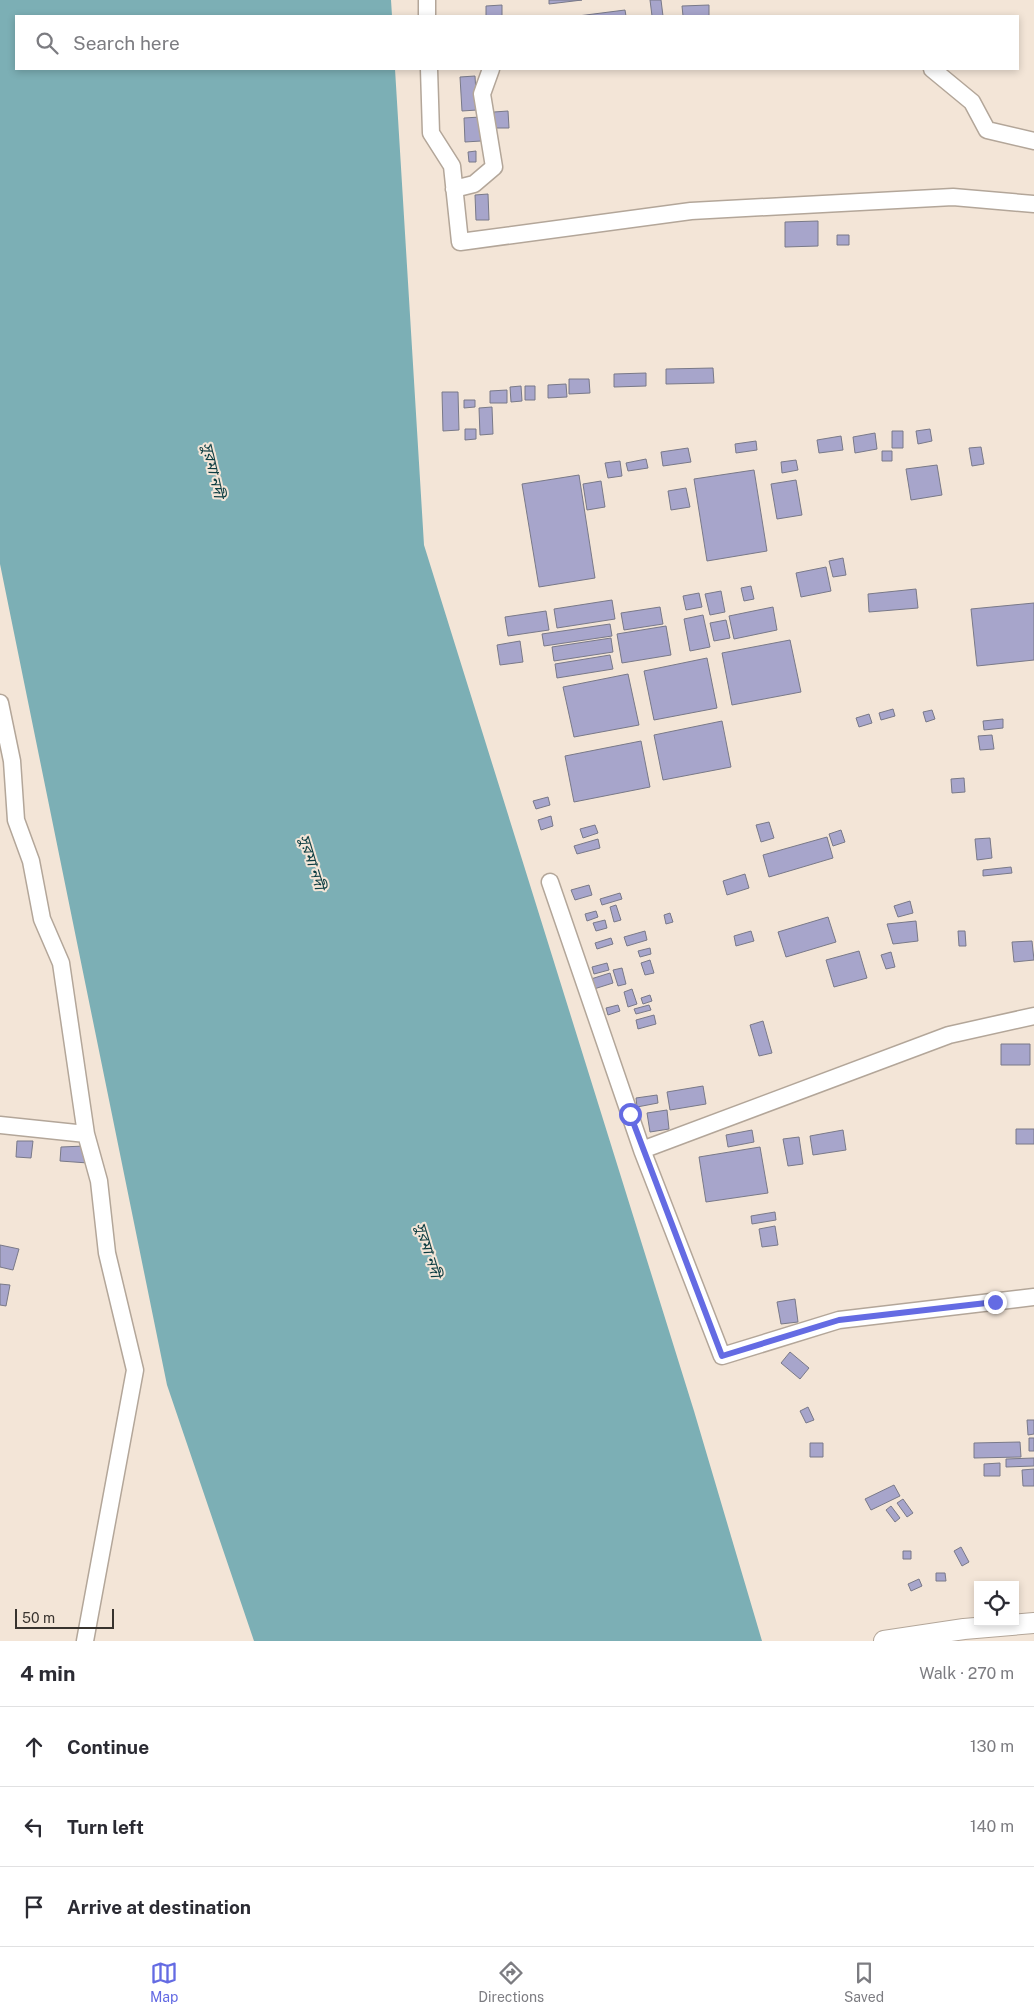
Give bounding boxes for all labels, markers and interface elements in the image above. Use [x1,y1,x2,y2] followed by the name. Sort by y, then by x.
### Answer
[15,15,1019,70] search box
[33,29,61,57] icon: search
[73,32,180,54] text: Search here
[198,440,229,502] water label: সুরমা নদী
[295,832,330,894] water label: সুরমা নদী
[619,1103,642,1126] route start
[411,1220,446,1282] water label: সুরমা নদী
[984,1291,1007,1314] route end
[974,1581,1019,1626] map controls
[974,1581,1019,1626] button: locate
[15,1606,114,1629] scale bar
[22,1610,55,1626] text: 50 m
[20,1661,75,1686] text: 4 min
[919,1664,1014,1683] text: Walk · 270 m
[20,1733,48,1761] icon: ahead
[67,1736,149,1758] text: Continue
[970,1737,1014,1756] text: 130 m
[20,1813,48,1841] icon: left
[67,1816,144,1838] text: Turn left
[970,1817,1014,1836] text: 140 m
[20,1893,48,1921] icon: arrive
[67,1896,251,1918] text: Arrive at destination
[150,1959,178,2005] tab: Map
[478,1959,544,2005] tab: Directions
[844,1959,884,2005] tab: Saved

